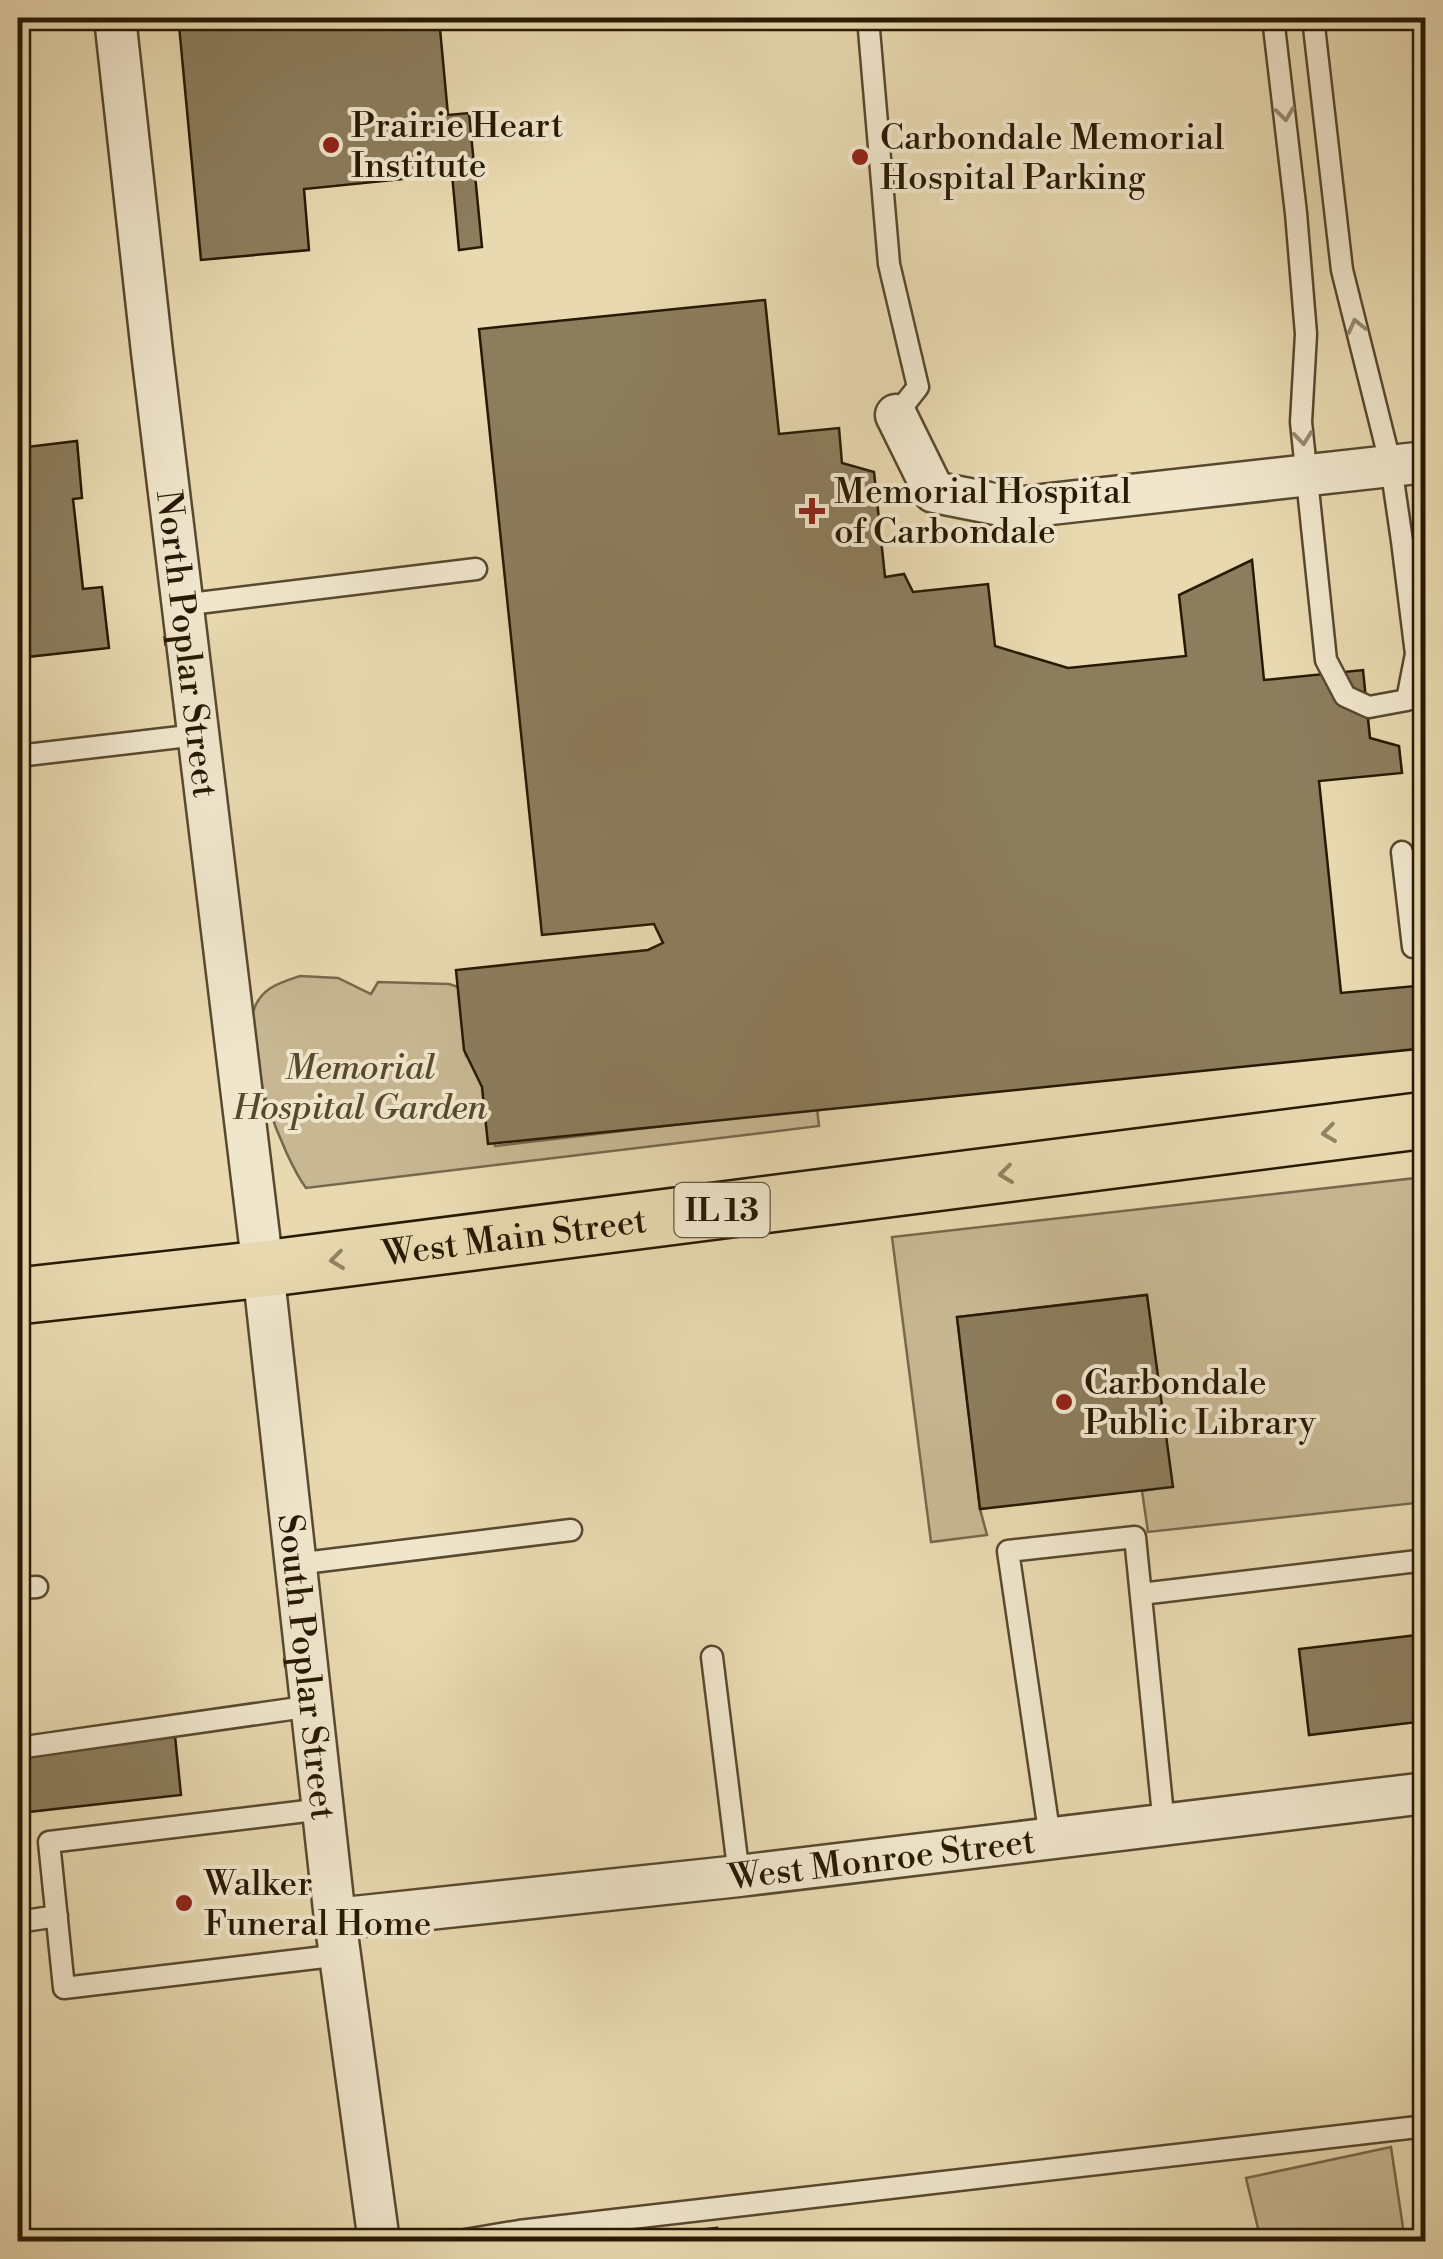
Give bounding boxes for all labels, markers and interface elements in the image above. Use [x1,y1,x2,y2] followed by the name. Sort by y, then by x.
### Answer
[351,105,563,188] place label: Prairie Heart Institute
[1274,107,1295,123] one-way arrow
[880,117,1224,200] place label: Carbondale Memorial Hospital Parking
[320,134,342,156] marker: Prairie Heart Institute
[849,146,871,168] marker: Carbondale Memorial Hospital Parking
[1347,318,1368,335] one-way arrow
[1292,430,1313,446] one-way arrow
[834,471,1131,554] place label: Memorial Hospital of Carbondale
[146,488,226,800] street label: North Poplar Street
[799,498,825,524] marker: Memorial Hospital of Carbondale
[232,1047,488,1130] park label: Memorial Hospital Garden
[1320,1122,1336,1143] one-way arrow
[998,1163,1014,1184] one-way arrow
[674,1183,770,1237] road number: IL 13
[379,1200,649,1277] street label: West Main Street
[329,1248,345,1269] one-way arrow
[1084,1362,1317,1445] place label: Carbondale Public Library
[1053,1391,1075,1413] marker: Carbondale Public Library
[267,1512,344,1822] street label: South Poplar Street
[725,1820,1037,1900] street label: West Monroe Street
[203,1863,432,1946] place label: Walker Funeral Home
[173,1892,195,1914] marker: Walker Funeral Home

